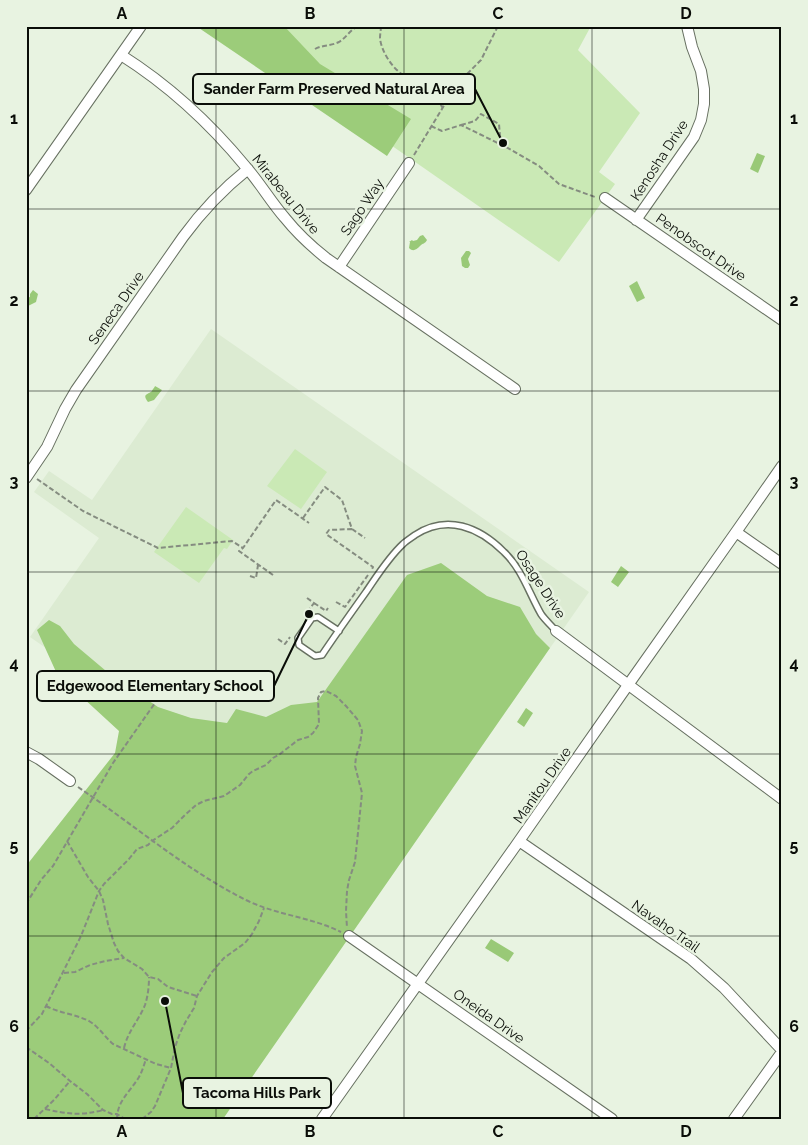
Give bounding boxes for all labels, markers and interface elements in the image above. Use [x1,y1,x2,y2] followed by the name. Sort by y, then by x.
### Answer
[117,4,128,23] text: A
[305,4,316,23] text: B
[493,4,504,23] text: C
[680,4,692,23] text: D
[193,74,475,104] callout: Sander Farm Preserved Natural Area
[203,80,465,98] text: Sander Farm Preserved Natural Area
[10,109,18,128] text: 1
[790,109,798,128] text: 1
[627,117,691,203] street label: Kenosha Drive
[249,151,323,237] street label: Mirabeau Drive
[337,175,387,238] street label: Sago Way
[653,210,749,284] street label: Penobscot Drive
[85,268,147,348] street label: Seneca Drive
[9,291,19,310] text: 2
[789,291,799,310] text: 2
[10,472,19,491] text: 3
[790,472,799,491] text: 3
[513,547,569,621] street label: Osage Drive
[9,654,19,673] text: 4
[789,654,799,673] text: 4
[37,671,274,701] callout: Edgewood Elementary School
[47,677,264,695] text: Edgewood Elementary School
[510,744,574,826] street label: Manitou Drive
[10,836,19,855] text: 5
[790,836,799,855] text: 5
[629,897,703,955] street label: Navaho Trail
[450,986,528,1046] street label: Oneida Drive
[9,1017,19,1036] text: 6
[789,1017,799,1036] text: 6
[183,1078,331,1108] callout: Tacoma Hills Park
[193,1084,322,1102] text: Tacoma Hills Park
[117,1122,128,1141] text: A
[305,1122,316,1141] text: B
[493,1122,504,1141] text: C
[680,1122,692,1141] text: D

